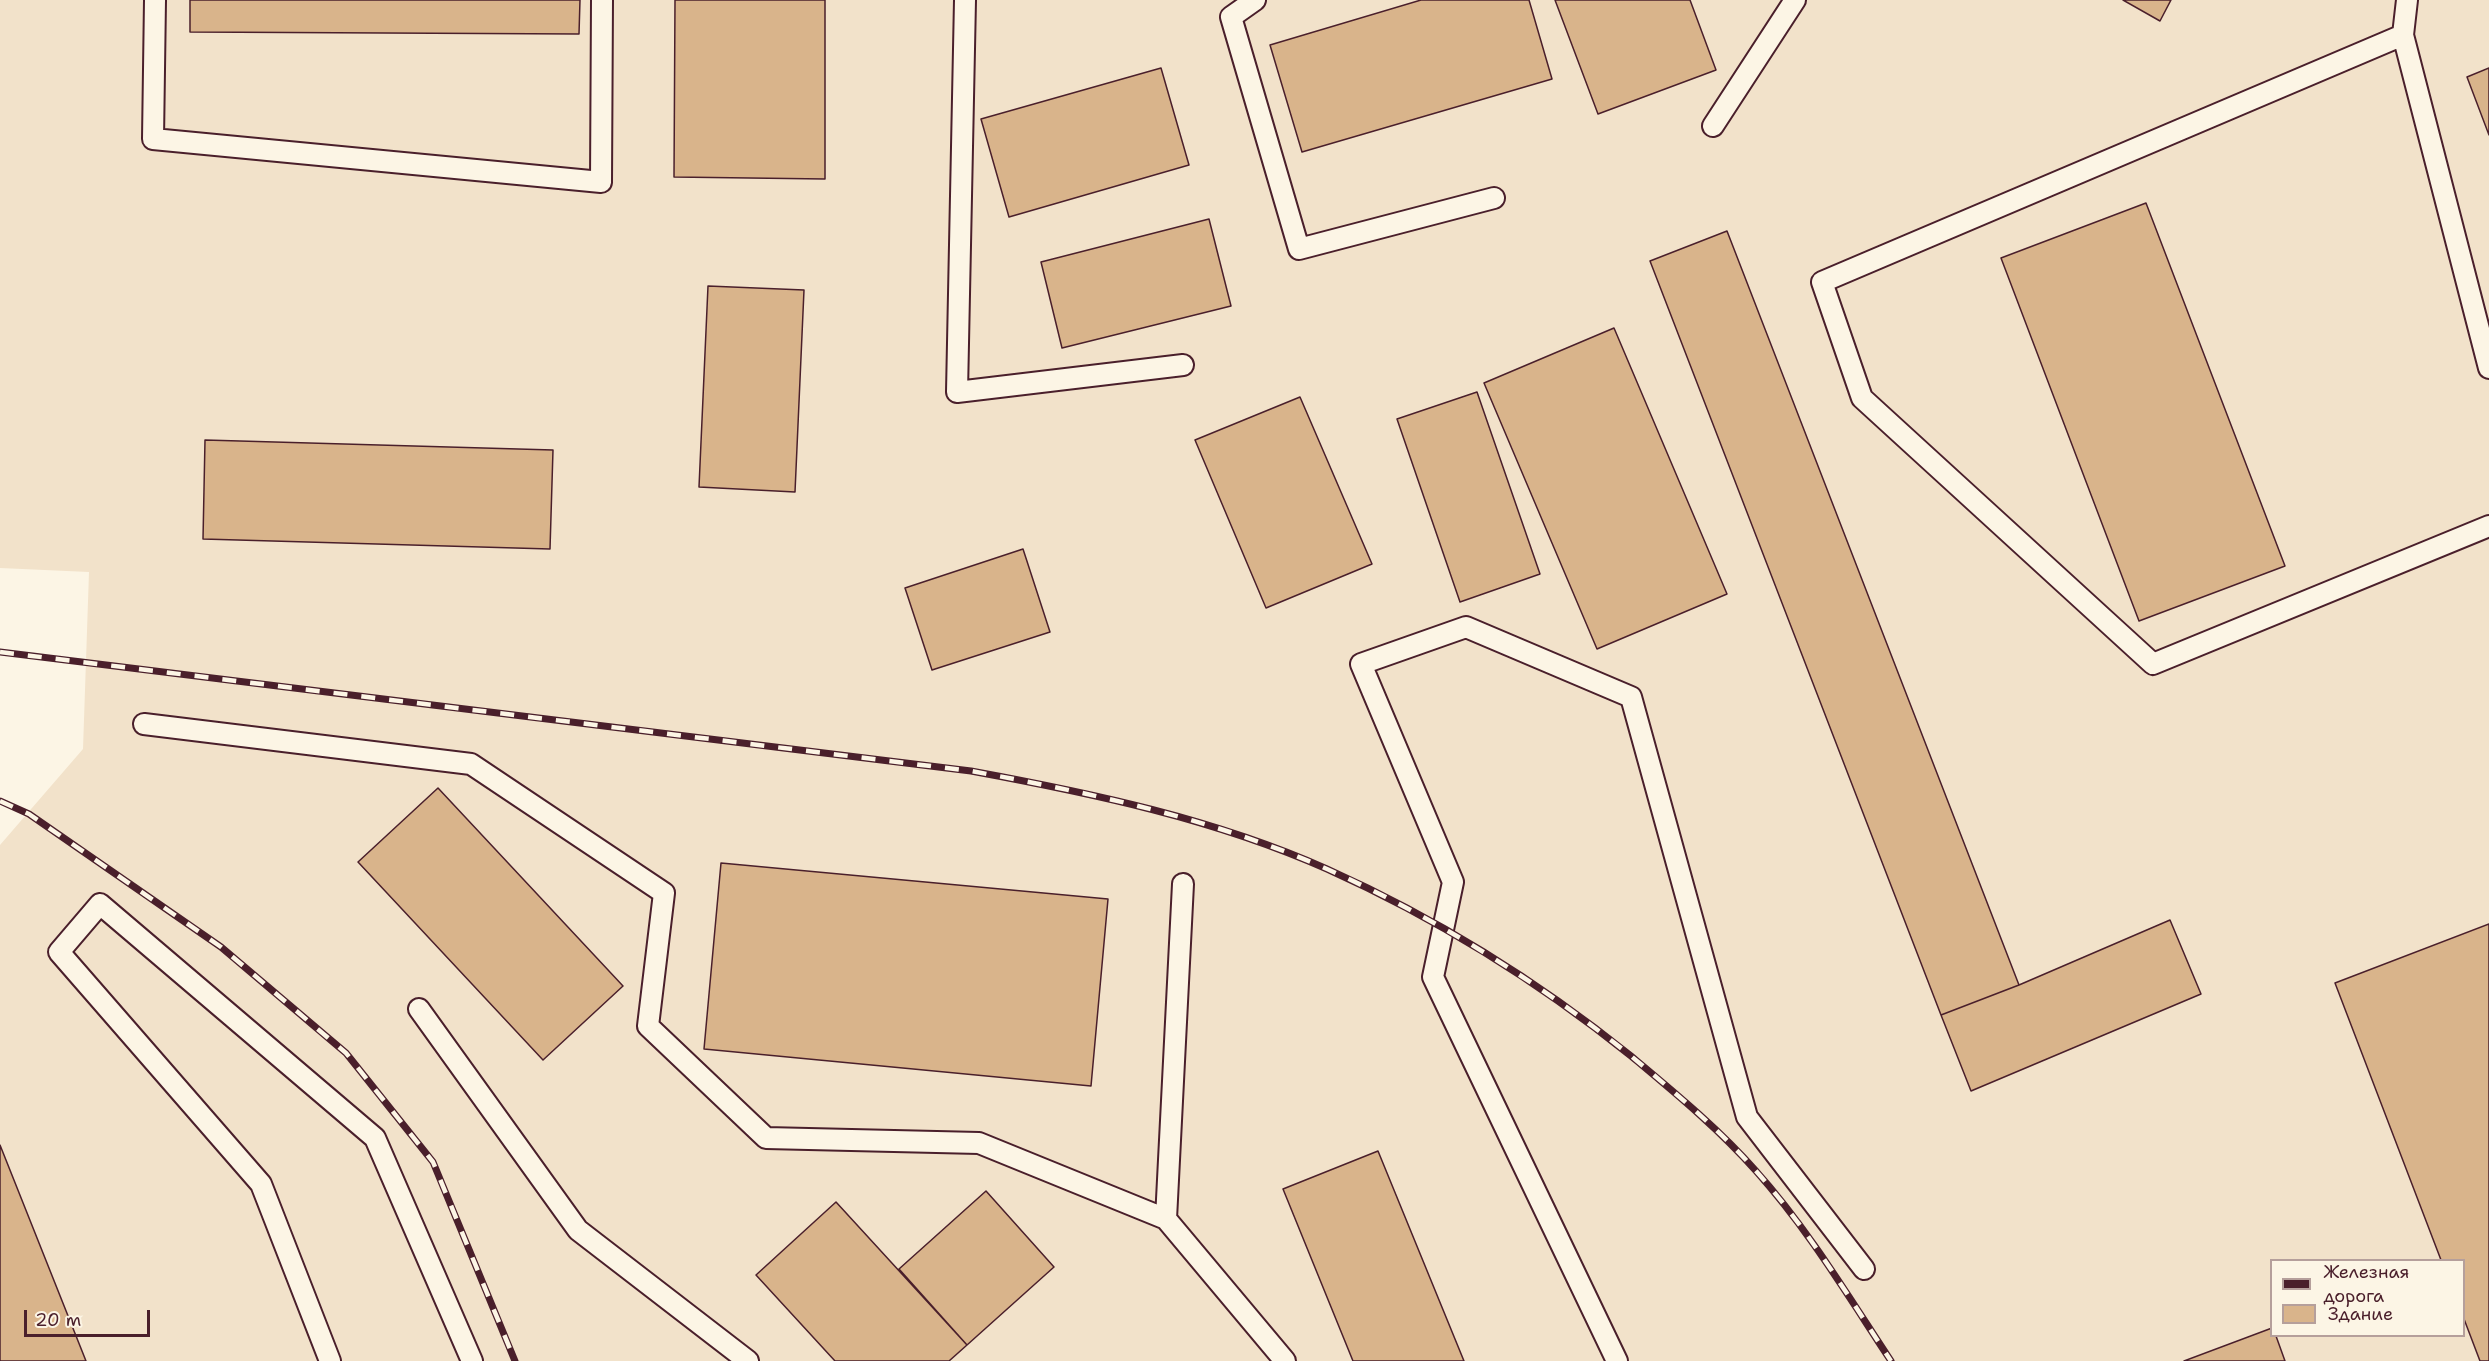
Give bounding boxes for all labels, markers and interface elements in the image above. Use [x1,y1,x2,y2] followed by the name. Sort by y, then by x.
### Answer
[2270,1259,2465,1337] legend
[2323,1260,2409,1308] text: Железная дорога
[27,1298,153,1336] scale bar
[2328,1302,2393,1326] text: Здание
[35,1308,81,1332] text: 20 m

